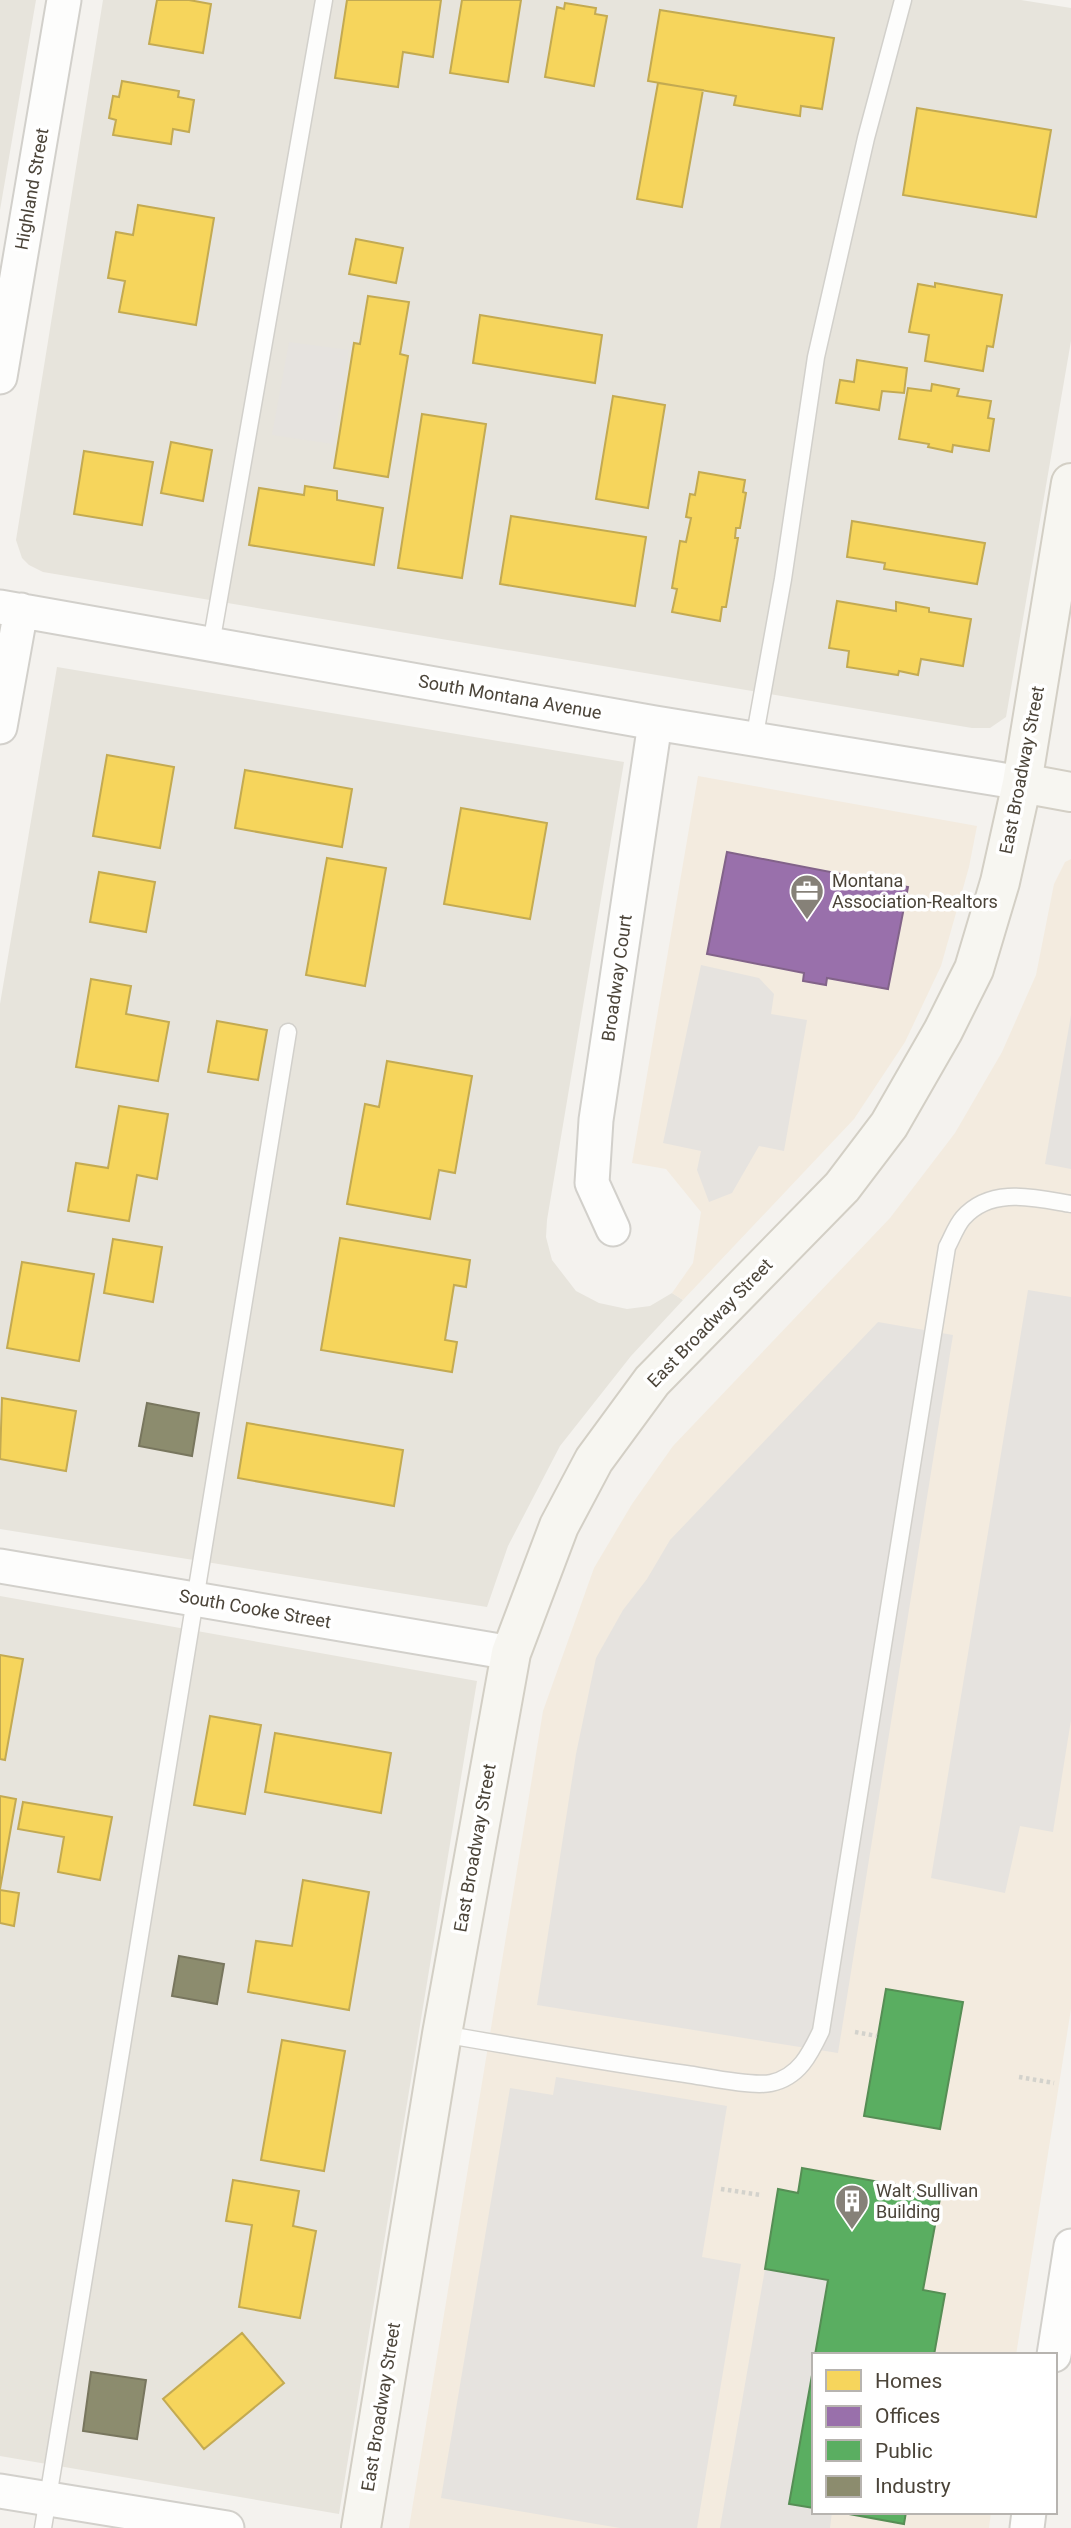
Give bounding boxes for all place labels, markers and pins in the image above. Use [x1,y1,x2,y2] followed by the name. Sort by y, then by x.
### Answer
[832,870,998,912] place label: Montana Association-Realtors
[788,872,826,921] office icon: Montana Association-Realtors
[876,2180,978,2222] place label: Walt Sullivan Building
[833,2182,871,2231] building icon: Walt Sullivan Building

